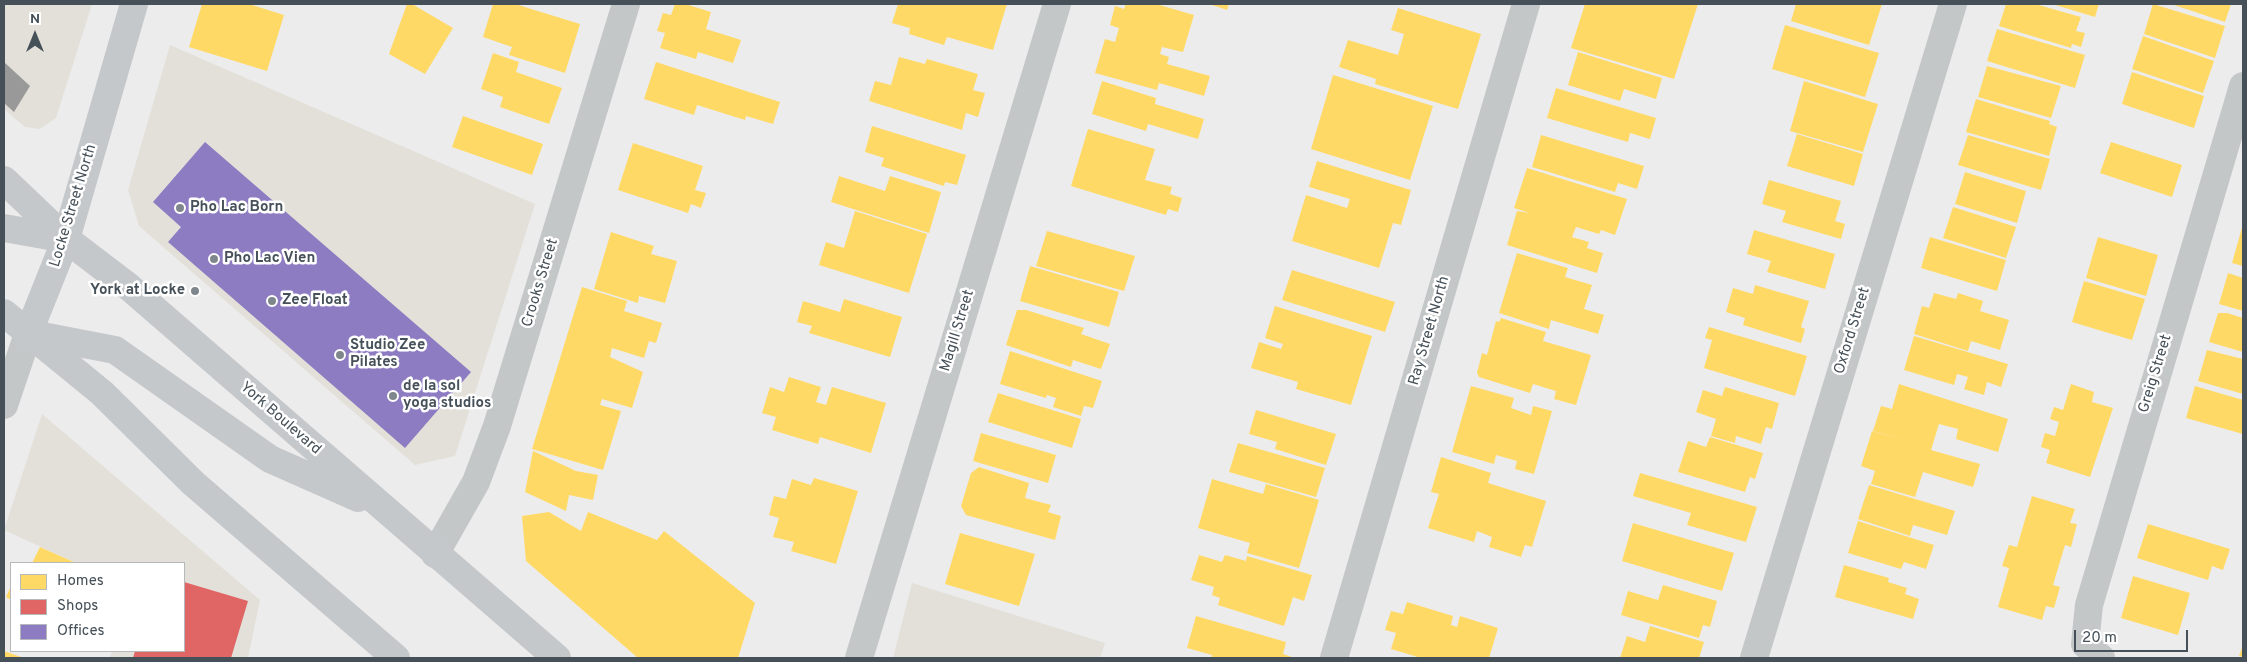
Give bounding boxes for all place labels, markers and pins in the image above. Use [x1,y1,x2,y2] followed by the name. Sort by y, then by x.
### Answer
[190,199,283,217] place label: Pho Lac Born
[174,202,186,214] marker: Pho Lac Born
[224,250,315,268] place label: Pho Lac Vien
[208,253,220,265] marker: Pho Lac Vien
[90,282,185,300] place label: York at Locke
[189,285,201,297] marker: York at Locke
[282,292,348,310] place label: Zee Float
[266,295,278,307] marker: Zee Float
[350,337,425,372] place label: Studio Zee Pilates
[334,349,346,361] marker: Studio Zee Pilates
[403,378,491,413] place label: de la sol yoga studios
[387,390,399,402] marker: de la sol yoga studios

